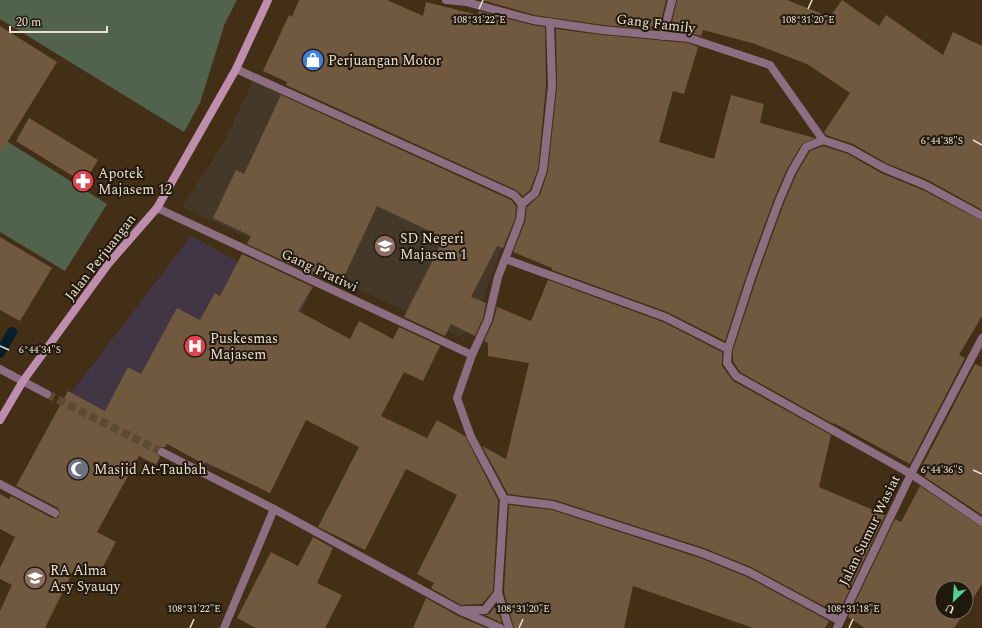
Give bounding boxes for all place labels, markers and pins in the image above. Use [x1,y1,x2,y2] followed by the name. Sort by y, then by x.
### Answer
[300,47,326,73] shop icon: Perjuangan Motor
[328,50,442,71] place label: Perjuangan Motor
[98,163,172,200] place label: Apotek Majasem 12
[70,168,96,194] pharmacy icon: Apotek Majasem 12
[400,228,467,265] place label: SD Negeri Majasem 1
[372,233,398,259] school or university icon: SD Negeri Majasem 1
[210,328,278,365] place label: Puskesmas Majasem
[182,333,208,359] hospital icon: Puskesmas Majasem
[65,456,91,482] mosque icon: Masjid At-Taubah
[94,459,206,480] place label: Masjid At-Taubah
[50,560,122,597] place label: RA Alma Asy Syauqy
[22,565,48,591] school or university icon: RA Alma Asy Syauqy

